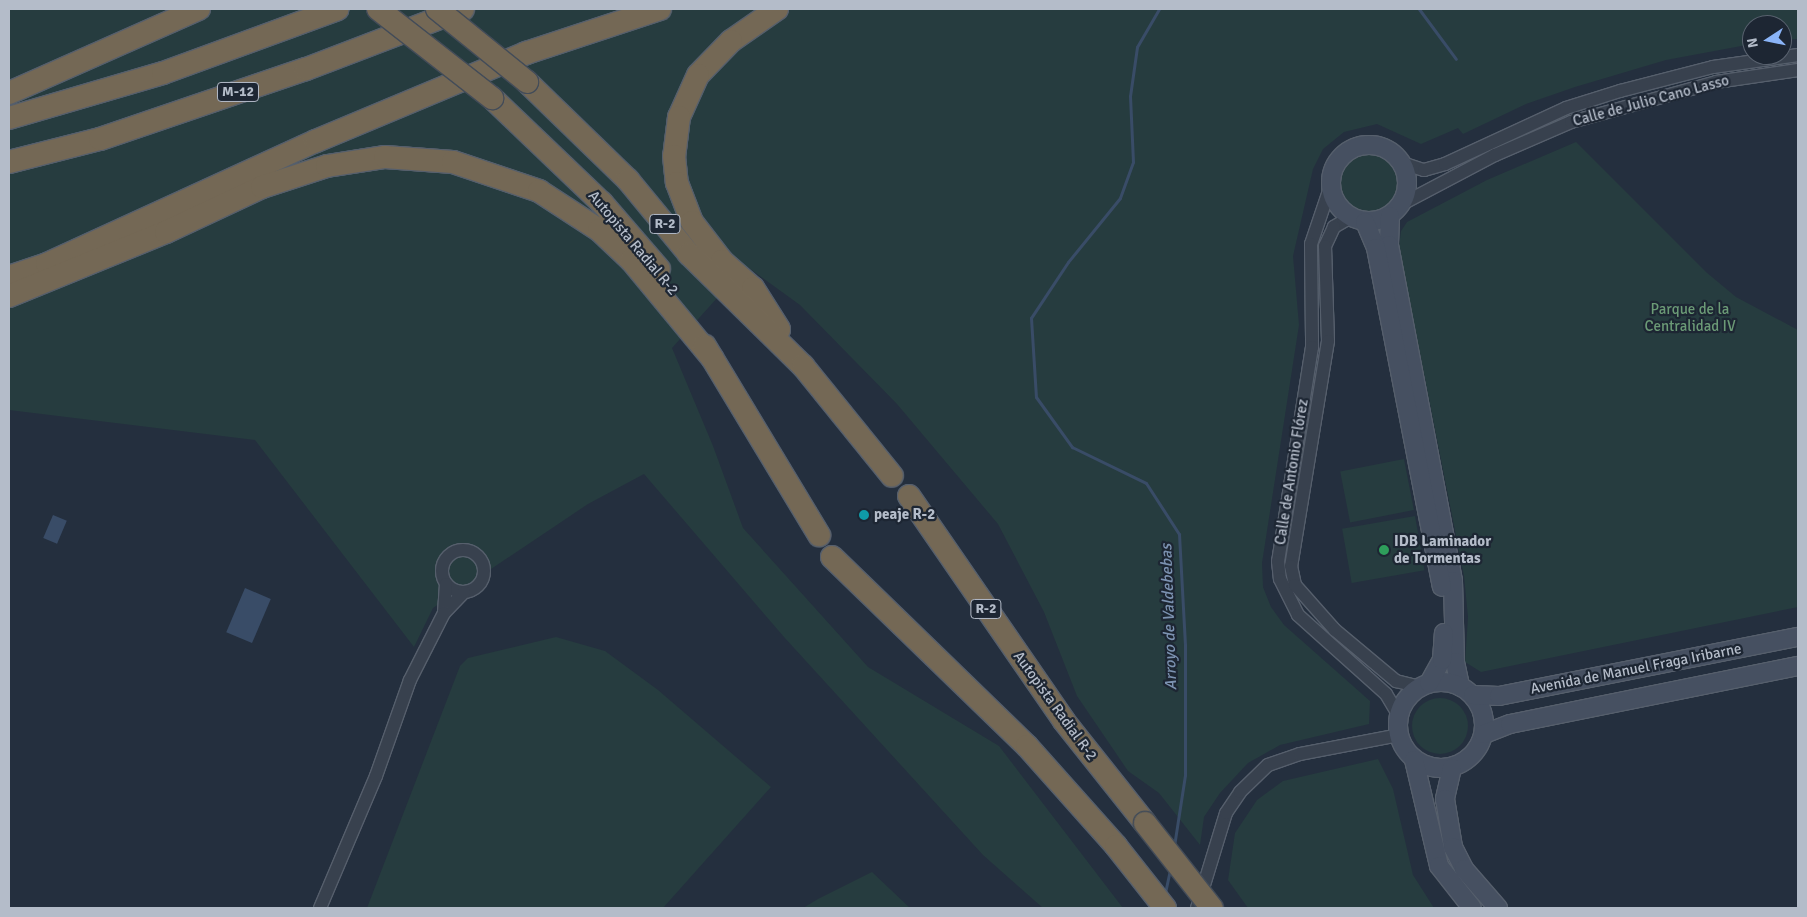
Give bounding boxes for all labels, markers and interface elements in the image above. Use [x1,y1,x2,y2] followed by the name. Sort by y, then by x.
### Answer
[1742,15,1792,65] north arrow
[1743,36,1762,49] text: N
[1571,71,1731,131] street label: Calle de Julio Cano Lasso
[217,80,259,104] road number: M-12
[584,187,682,299] street label: Autopista Radial R-2
[649,212,681,235] road number: R-2
[1644,300,1736,335] park label: Parque de la Centralidad IV
[1272,398,1312,546] street label: Calle de Antonio Flórez
[874,506,935,524] place label: peaje R-2
[858,509,870,521] marker: peaje R-2
[1394,532,1491,567] place label: IDB Laminador de Tormentas
[1157,544,1181,690] water label: Arroyo de Valdebebas
[1378,544,1390,556] marker: IDB Laminador de Tormentas
[970,598,1002,620] road number: R-2
[1529,640,1743,698] street label: Avenida de Manuel Fraga Iribarne
[1009,648,1101,764] street label: Autopista Radial R-2

